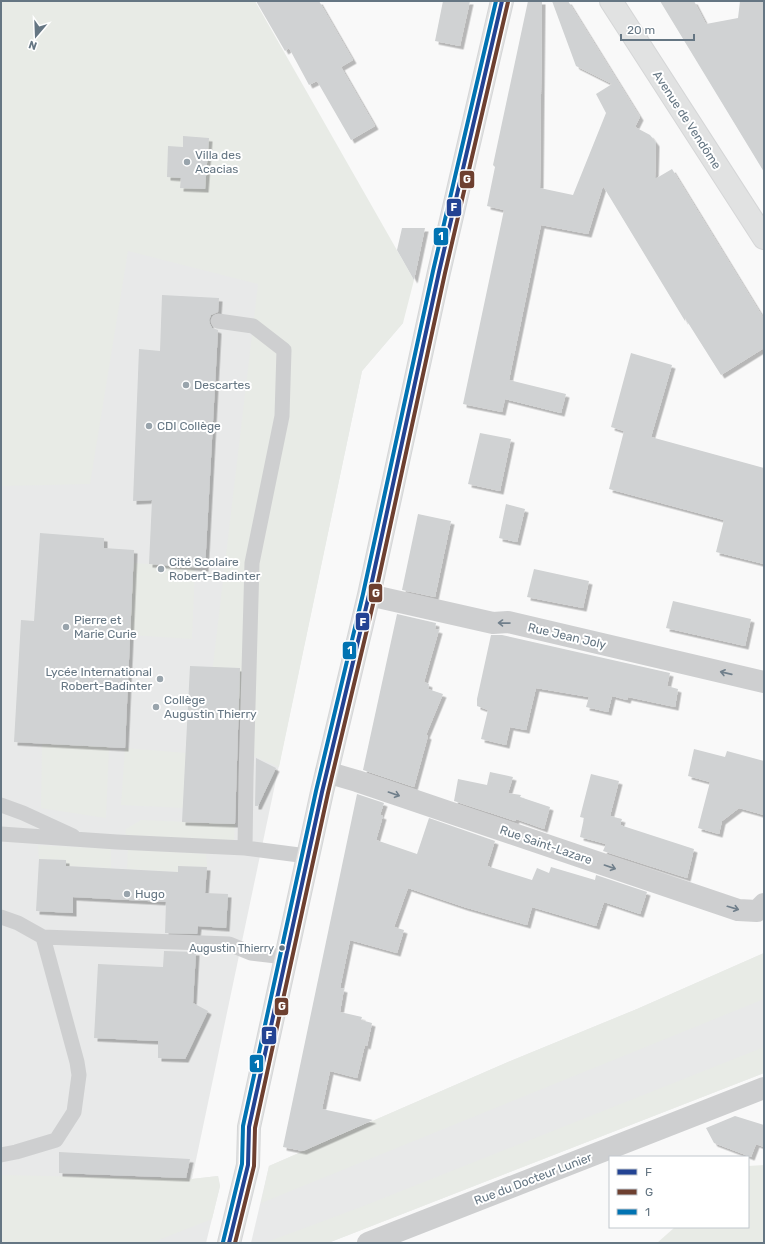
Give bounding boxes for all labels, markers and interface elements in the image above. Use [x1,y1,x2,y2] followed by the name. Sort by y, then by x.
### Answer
[16,16,56,56] north arrow
[621,16,694,42] scale bar
[627,23,655,37] text: 20 m
[27,38,39,52] text: N
[650,68,724,172] street label: Avenue de Vendôme
[195,148,241,176] place label: Villa des Acacias
[182,157,192,167] marker: Villa des Acacias
[459,170,475,189] line badge: G
[463,173,471,186] text: G
[446,198,462,217] line badge: F
[451,201,458,214] text: F
[433,227,449,246] line badge: 1
[438,230,444,243] text: 1
[194,378,250,392] place label: Descartes
[181,380,191,390] marker: Descartes
[157,419,221,433] place label: CDI Collège
[144,421,154,431] marker: CDI Collège
[169,555,261,583] place label: Cité Scolaire Robert-Badinter
[156,564,166,574] marker: Cité Scolaire Robert-Badinter
[368,583,383,603] line badge: G
[372,587,380,600] text: G
[355,612,370,631] line badge: F
[74,613,137,641] place label: Pierre et Marie Curie
[360,616,367,629] text: F
[498,619,511,627] one-way arrow
[526,620,608,652] street label: Rue Jean Joly
[61,622,71,632] marker: Pierre et Marie Curie
[342,641,357,660] line badge: 1
[347,644,353,657] text: 1
[45,665,152,693] place label: Lycée International Robert-Badinter
[720,669,733,676] one-way arrow
[155,674,165,684] marker: Lycée International Robert-Badinter
[164,693,257,721] place label: Collège Augustin Thierry
[151,702,161,712] marker: Collège Augustin Thierry
[387,791,400,798] one-way arrow
[498,823,594,867] street label: Rue Saint-Lazare
[603,864,616,871] one-way arrow
[135,887,165,901] place label: Hugo
[122,889,132,899] marker: Hugo
[726,905,739,912] one-way arrow
[189,942,274,955] place label: Augustin Thierry
[277,943,287,953] marker: Augustin Thierry
[274,997,289,1016] line badge: G
[278,1000,286,1013] text: G
[261,1026,277,1045] line badge: F
[266,1029,273,1042] text: F
[249,1054,264,1073] line badge: 1
[254,1058,260,1071] text: 1
[472,1150,594,1208] street label: Rue du Docteur Lunier
[609,1156,749,1228] legend
[645,1165,652,1179] text: F
[645,1185,653,1199] text: G
[645,1205,650,1219] text: 1

